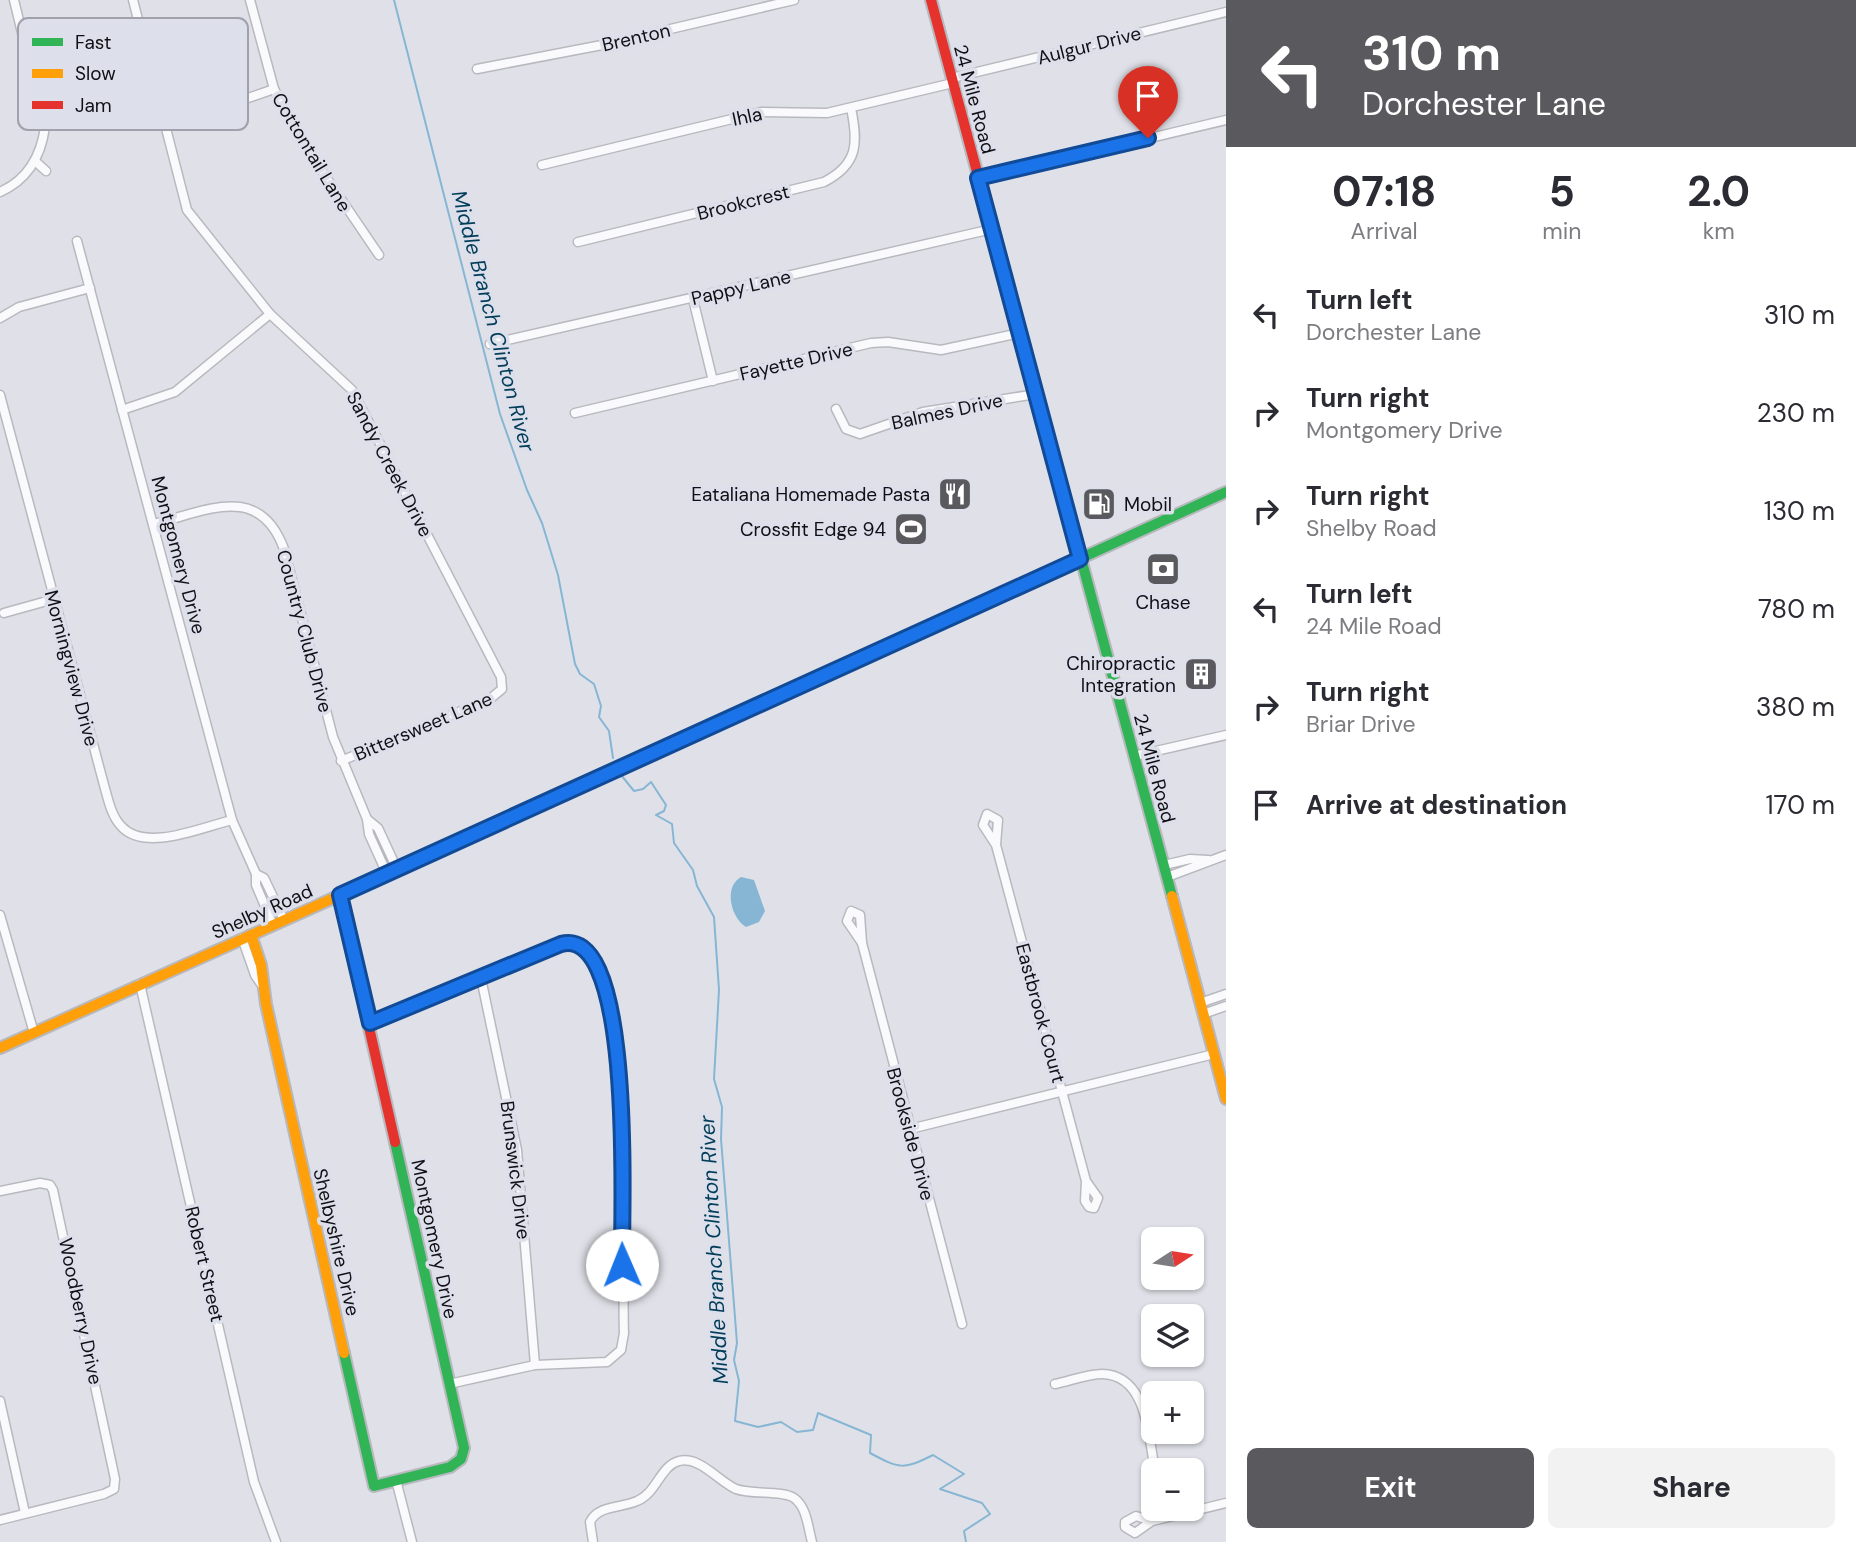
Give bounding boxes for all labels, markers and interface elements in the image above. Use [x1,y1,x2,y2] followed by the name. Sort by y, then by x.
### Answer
[18,18,248,130] legend
[600,18,673,57] street label: Brenton
[1035,21,1144,70] street label: Aulgur Drive
[1362,21,1501,85] text: 310 m
[1247,28,1338,119] icon: left
[75,30,111,55] text: Fast
[948,42,1001,156] street label: 24 Mile Road
[75,61,116,86] text: Slow
[1118,66,1178,138] pin
[1129,77,1167,115] icon: arrive
[1362,83,1606,125] text: Dorchester Lane
[266,88,357,217] street label: Cottontail Lane
[75,93,112,118] text: Jam
[730,101,764,132] street label: Ihla
[1332,164,1436,219] text: 07:18
[1549,164,1575,219] text: 5
[1687,164,1750,219] text: 2.0
[694,179,792,226] street label: Brookcrest
[445,187,542,456] water label: Middle Branch Clinton River
[1351,216,1418,246] text: Arrival
[1542,216,1581,246] text: min
[1703,216,1735,246] text: km
[689,264,793,311] street label: Pappy Lane
[1306,283,1413,317] text: Turn left
[1247,296,1285,334] icon: left
[1764,298,1835,332] text: 310 m
[1306,317,1481,347] text: Dorchester Lane
[737,336,855,387] street label: Fayette Drive
[1306,381,1430,415] text: Turn right
[341,387,438,541] street label: Sandy Creek Drive
[889,387,1005,435] street label: Balmes Drive
[1247,394,1285,432] icon: right
[1757,396,1835,430] text: 230 m
[1306,415,1503,445] text: Montgomery Drive
[145,473,212,637] street label: Montgomery Drive
[936,475,974,513] restaurant icon: Eataliana Homemade Pasta
[1306,479,1430,513] text: Turn right
[691,482,930,507] place label: Eataliana Homemade Pasta
[1080,485,1118,523] fuel station icon: Mobil
[1124,492,1172,517] place label: Mobil
[1247,492,1285,530] icon: right
[1764,494,1835,528] text: 130 m
[892,510,930,548] sports icon: Crossfit Edge 94
[1306,513,1437,543] text: Shelby Road
[740,517,886,542] place label: Crossfit Edge 94
[271,547,338,715] street label: Country Club Drive
[1144,550,1182,588] bank icon: Chase
[1306,577,1413,611] text: Turn left
[39,587,104,749] street label: Morningview Drive
[1135,590,1191,615] place label: Chase
[1247,590,1285,628] icon: left
[1758,592,1835,626] text: 780 m
[1306,611,1442,641] text: 24 Mile Road
[1066,651,1176,698] place label: Chiropractic Integration
[1182,655,1220,693] building icon: Chiropractic Integration
[1306,675,1430,709] text: Turn right
[350,686,496,767] street label: Bittersweet Lane
[1247,688,1285,726] icon: right
[1756,690,1835,724] text: 380 m
[1306,709,1416,739] text: Briar Drive
[1128,711,1181,825] street label: 24 Mile Road
[1247,786,1285,824] icon: arrive
[1306,788,1567,822] text: Arrive at destination
[1766,788,1835,822] text: 170 m
[208,878,317,945] street label: Shelby Road
[1010,941,1071,1086] street label: Eastbrook Court
[881,1065,940,1203] street label: Brookside Drive
[495,1100,536,1241] street label: Brunswick Drive
[693,1114,735,1385] water label: Middle Branch Clinton River
[405,1157,464,1321] street label: Montgomery Drive
[307,1166,366,1318] street label: Shelbyshire Drive
[179,1204,230,1324] street label: Robert Street
[1141,1227,1204,1290] north arrow
[1141,1227,1204,1521] map controls
[585,1228,659,1302] position arrow
[53,1236,108,1387] street label: Woodberry Drive
[1141,1304,1204,1367] button: layers
[1141,1381,1204,1444] button: +
[1247,1448,1534,1528] button: Exit
[1548,1448,1835,1528] button: Share
[1141,1458,1204,1521] button: −

